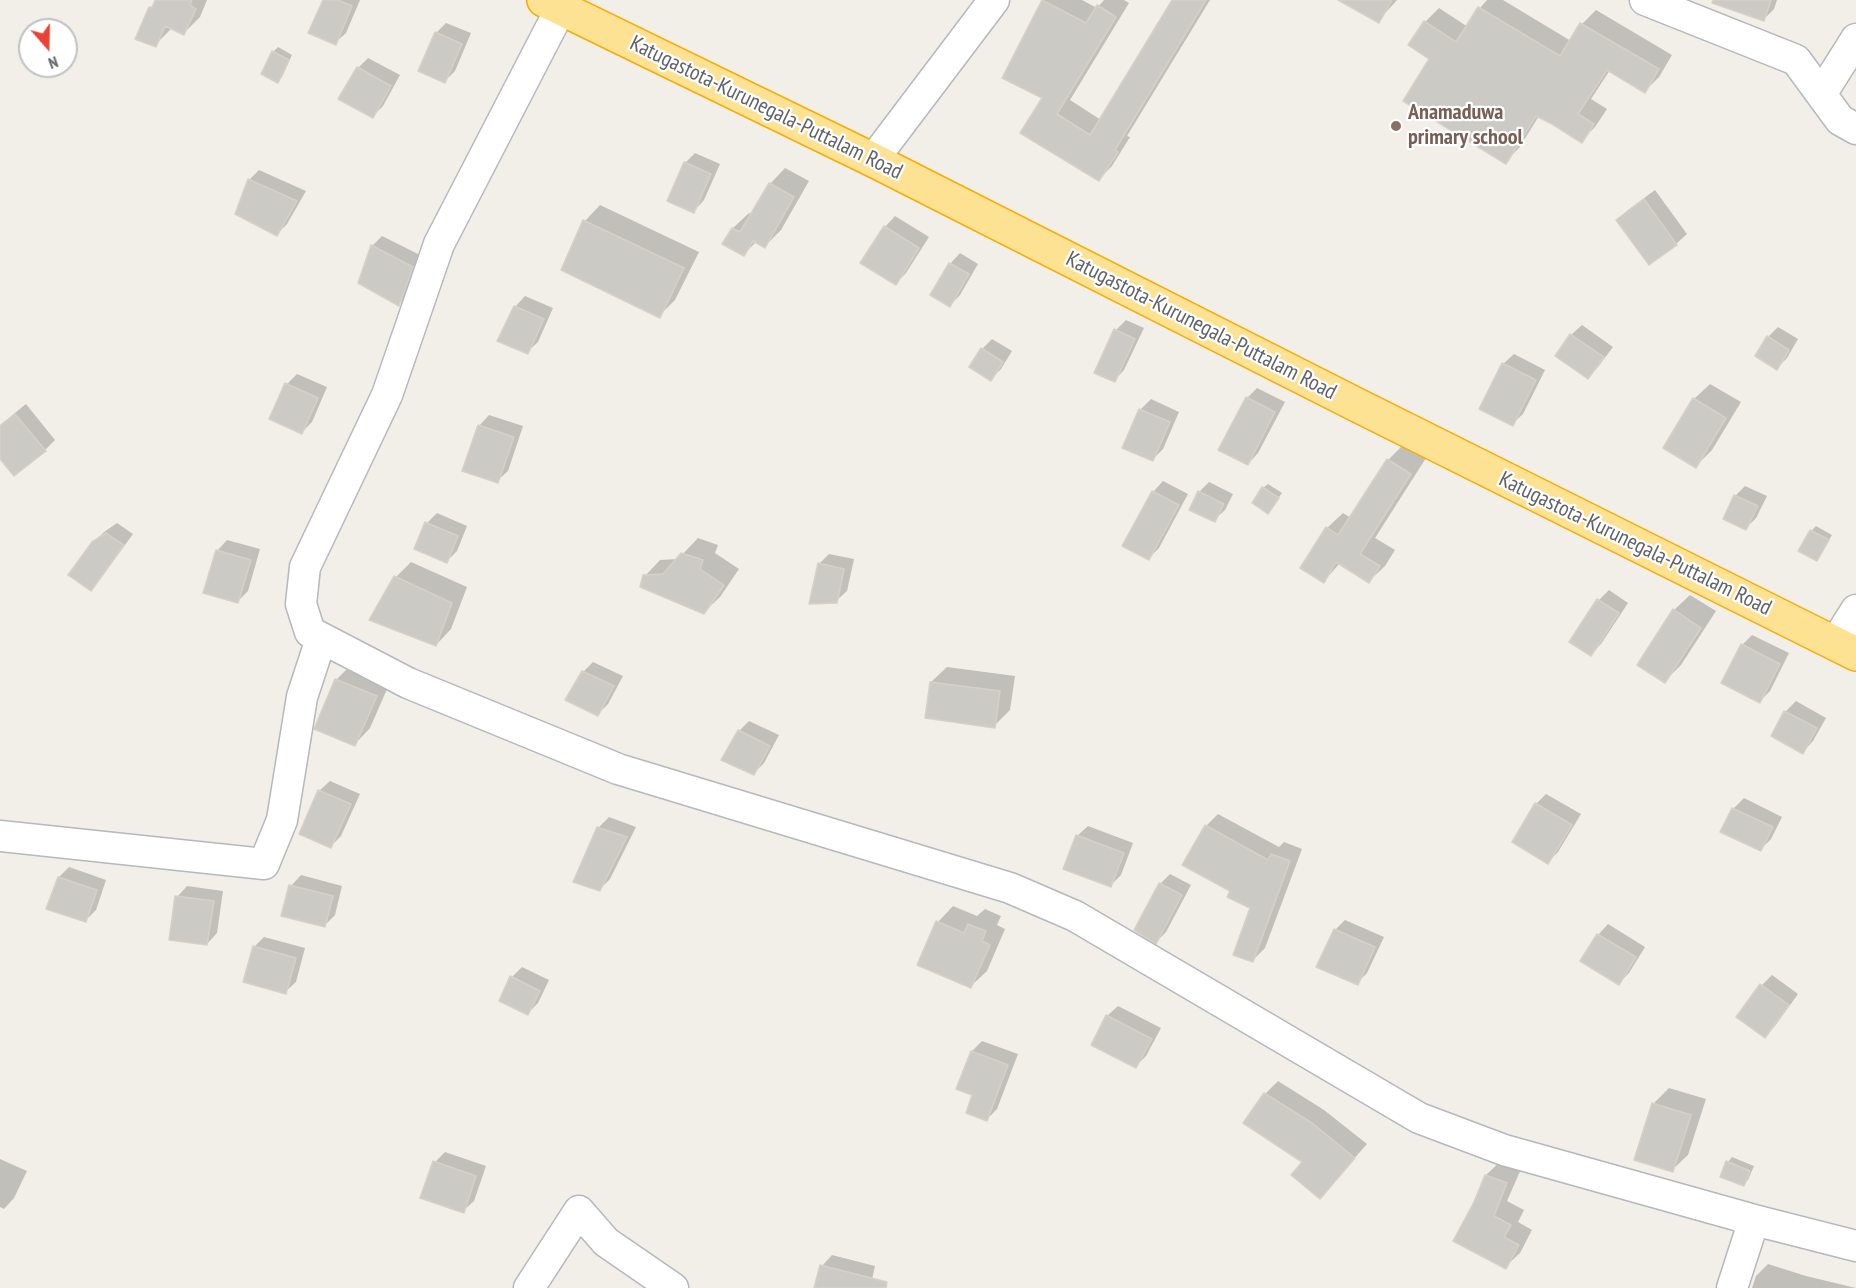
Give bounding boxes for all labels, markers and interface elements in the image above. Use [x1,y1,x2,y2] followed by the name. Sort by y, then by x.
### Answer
[18,18,78,78] north arrow
[625,30,907,186] street label: Katugastota-Kurunegala-Puttalam Road
[46,52,61,74] text: N
[1408,100,1523,152] place label: Anamaduwa primary school
[1389,119,1403,133] marker: Anamaduwa primary school
[1061,246,1341,406] street label: Katugastota-Kurunegala-Puttalam Road
[1494,466,1776,622] street label: Katugastota-Kurunegala-Puttalam Road

